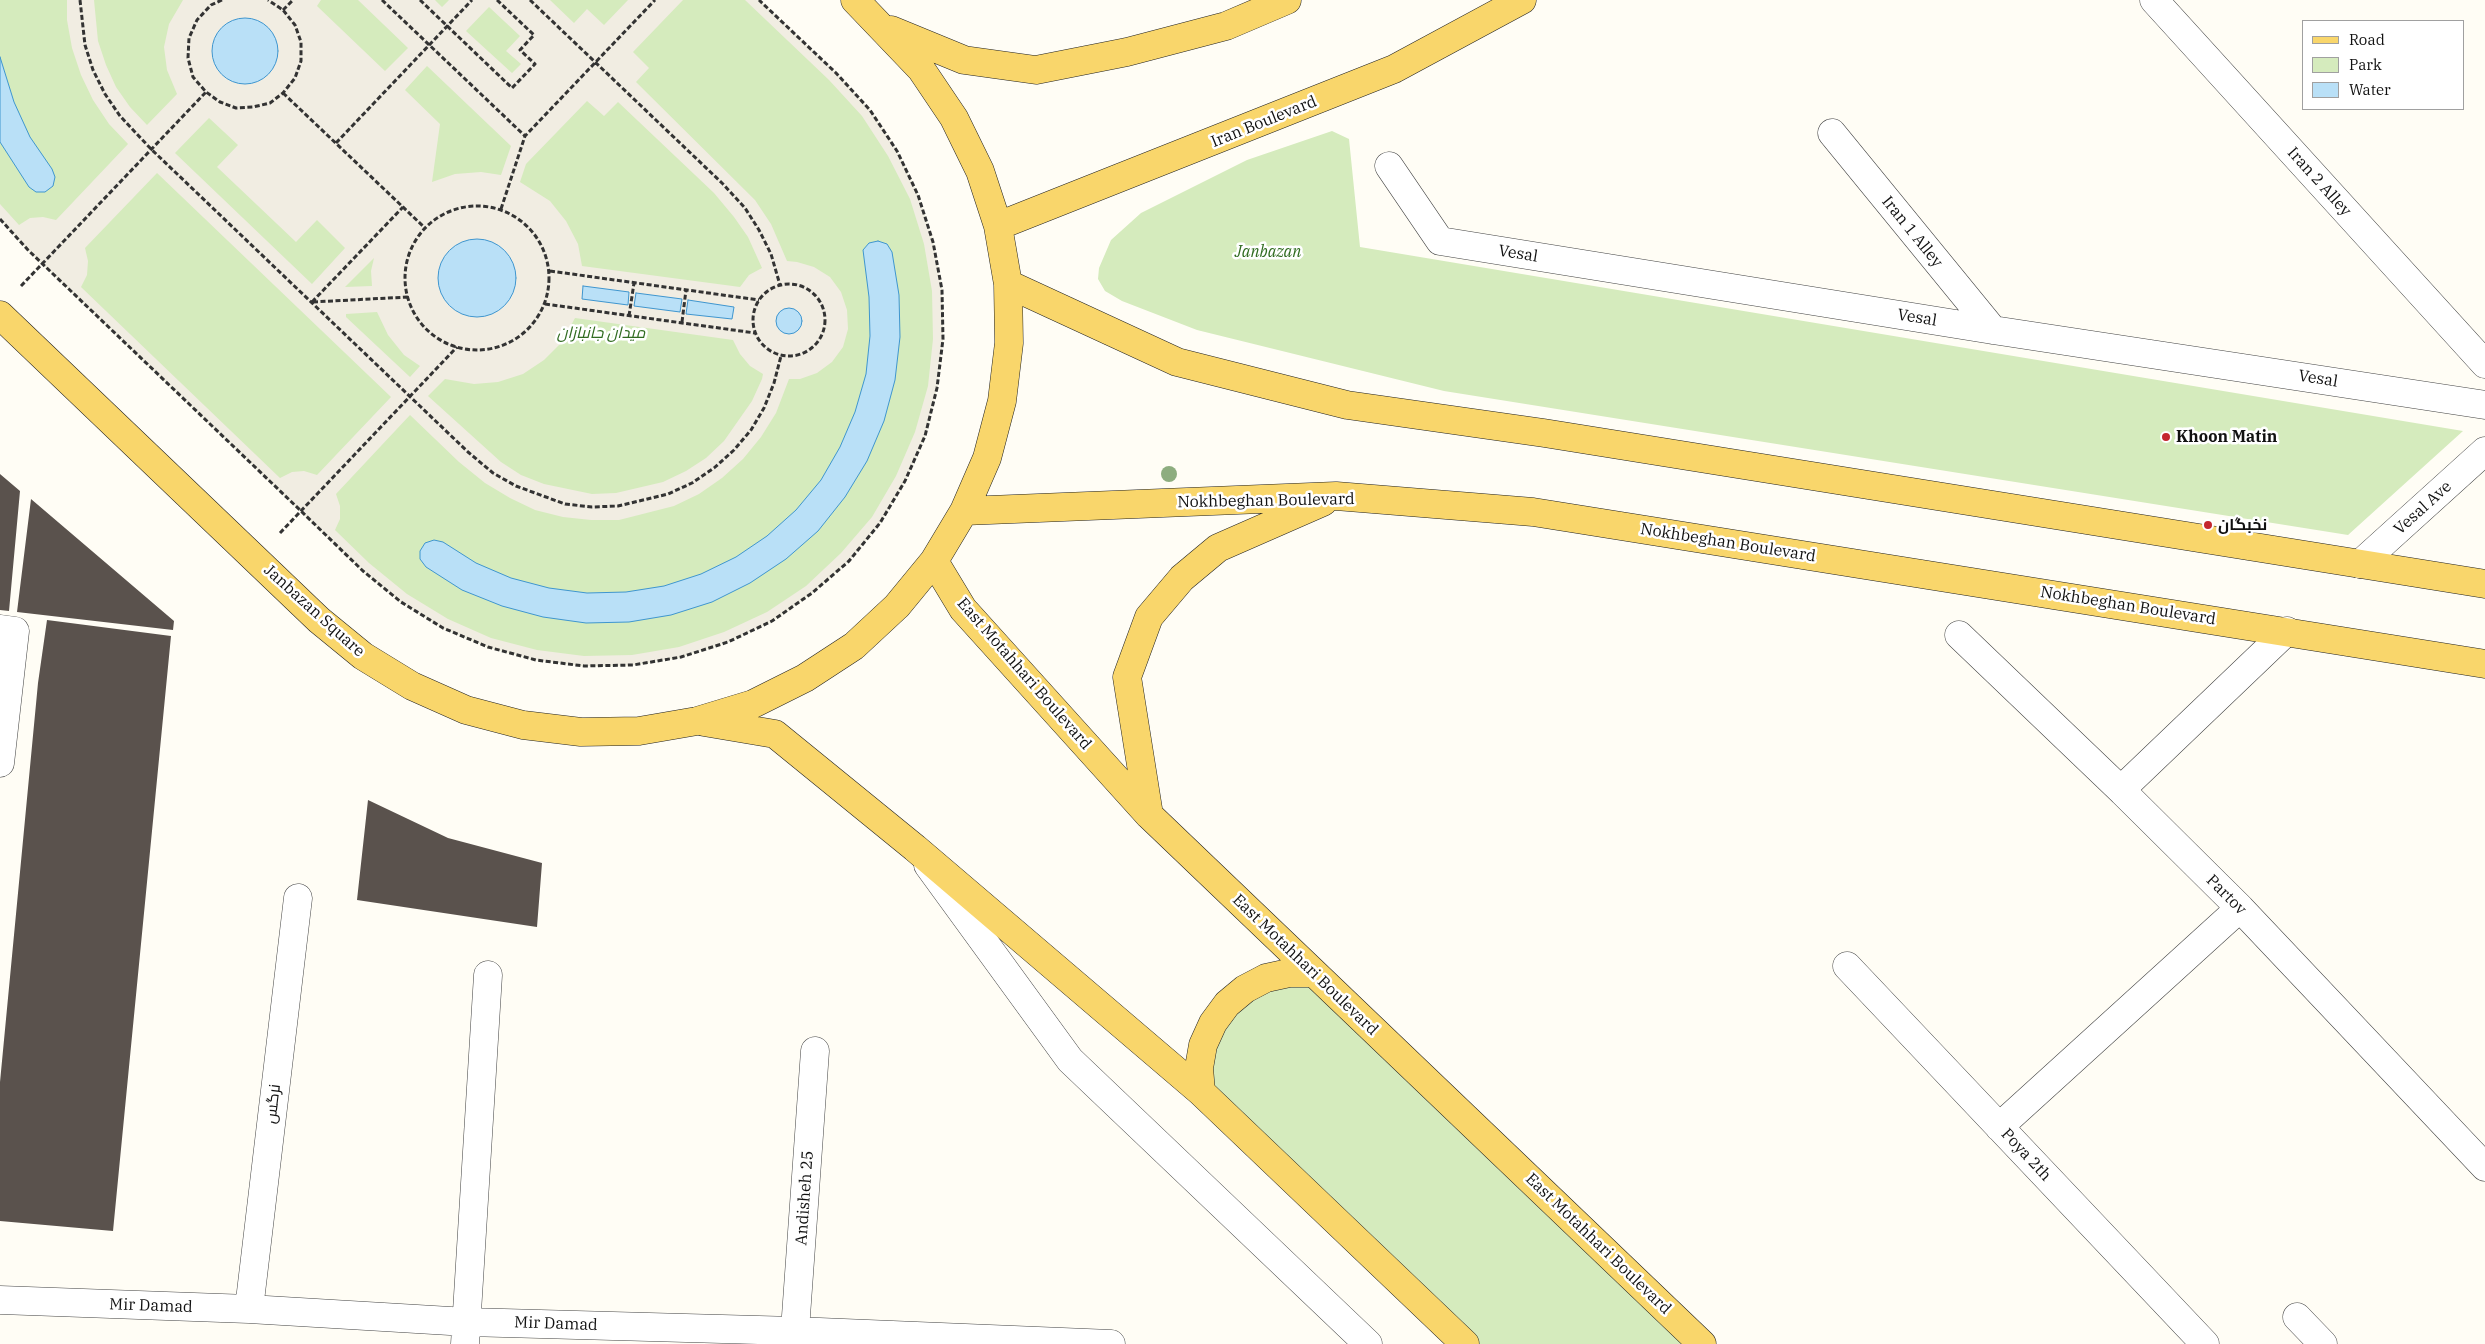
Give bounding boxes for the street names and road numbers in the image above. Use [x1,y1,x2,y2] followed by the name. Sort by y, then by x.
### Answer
[1208,92,1320,152] street label: Iran Boulevard
[2283,144,2355,220] street label: Iran 2 Alley
[1877,193,1947,271] street label: Iran 1 Alley
[1497,241,1539,267] street label: Vesal
[1896,305,1938,331] street label: Vesal
[2297,366,2339,392] street label: Vesal
[2390,477,2456,539] street label: Vesal Ave
[1177,490,1355,512] street label: Nokhbeghan Boulevard
[1639,520,1817,566] street label: Nokhbeghan Boulevard
[260,561,368,661] street label: Janbazan Square
[2039,583,2217,629] street label: Nokhbeghan Boulevard
[953,594,1095,754] street label: East Motahhari Boulevard
[2202,871,2250,919] street label: Partov
[1228,890,1382,1040] street label: East Motahhari Boulevard
[261,1083,285,1125] street label: نرگس
[1997,1125,2055,1185] street label: Poya 2th
[792,1150,818,1246] street label: Andisheh 25
[1521,1169,1675,1319] street label: East Motahhari Boulevard
[109,1295,193,1317] street label: Mir Damad
[514,1313,598,1335] street label: Mir Damad

